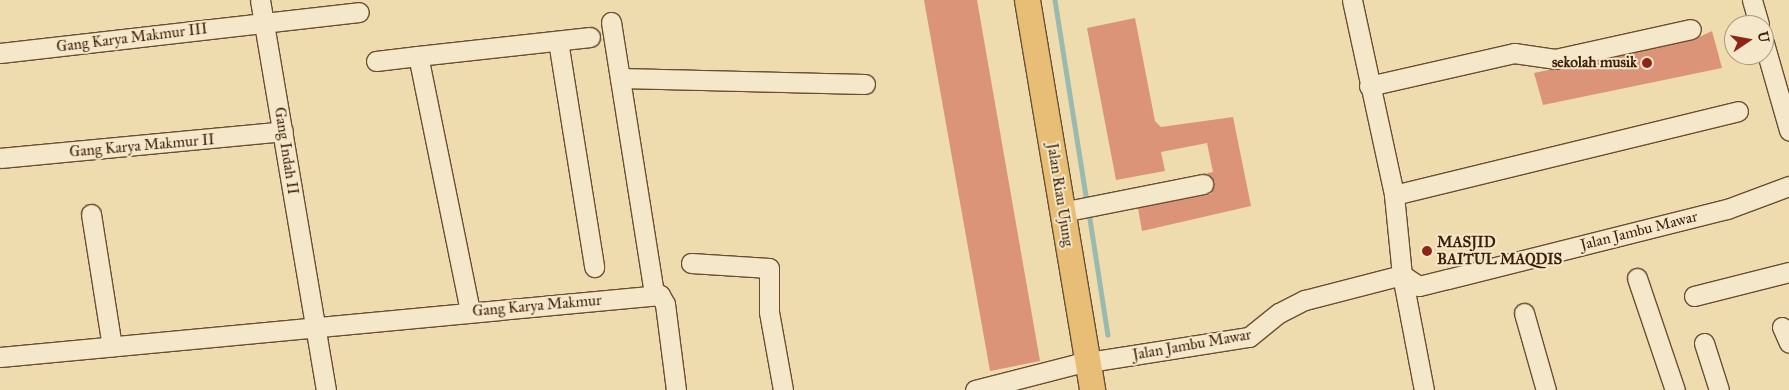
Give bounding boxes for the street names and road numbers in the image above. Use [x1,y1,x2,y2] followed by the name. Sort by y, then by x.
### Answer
[55,20,209,56] street label: Gang Karya Makmur III
[270,106,302,196] street label: Gang Indah II
[69,131,215,161] street label: Gang Karya Makmur II
[1043,142,1077,248] street label: Jalan Riau Ujung
[1578,208,1700,254] street label: Jalan Jambu Mawar
[472,291,602,321] street label: Gang Karya Makmur
[1131,326,1253,364] street label: Jalan Jambu Mawar

